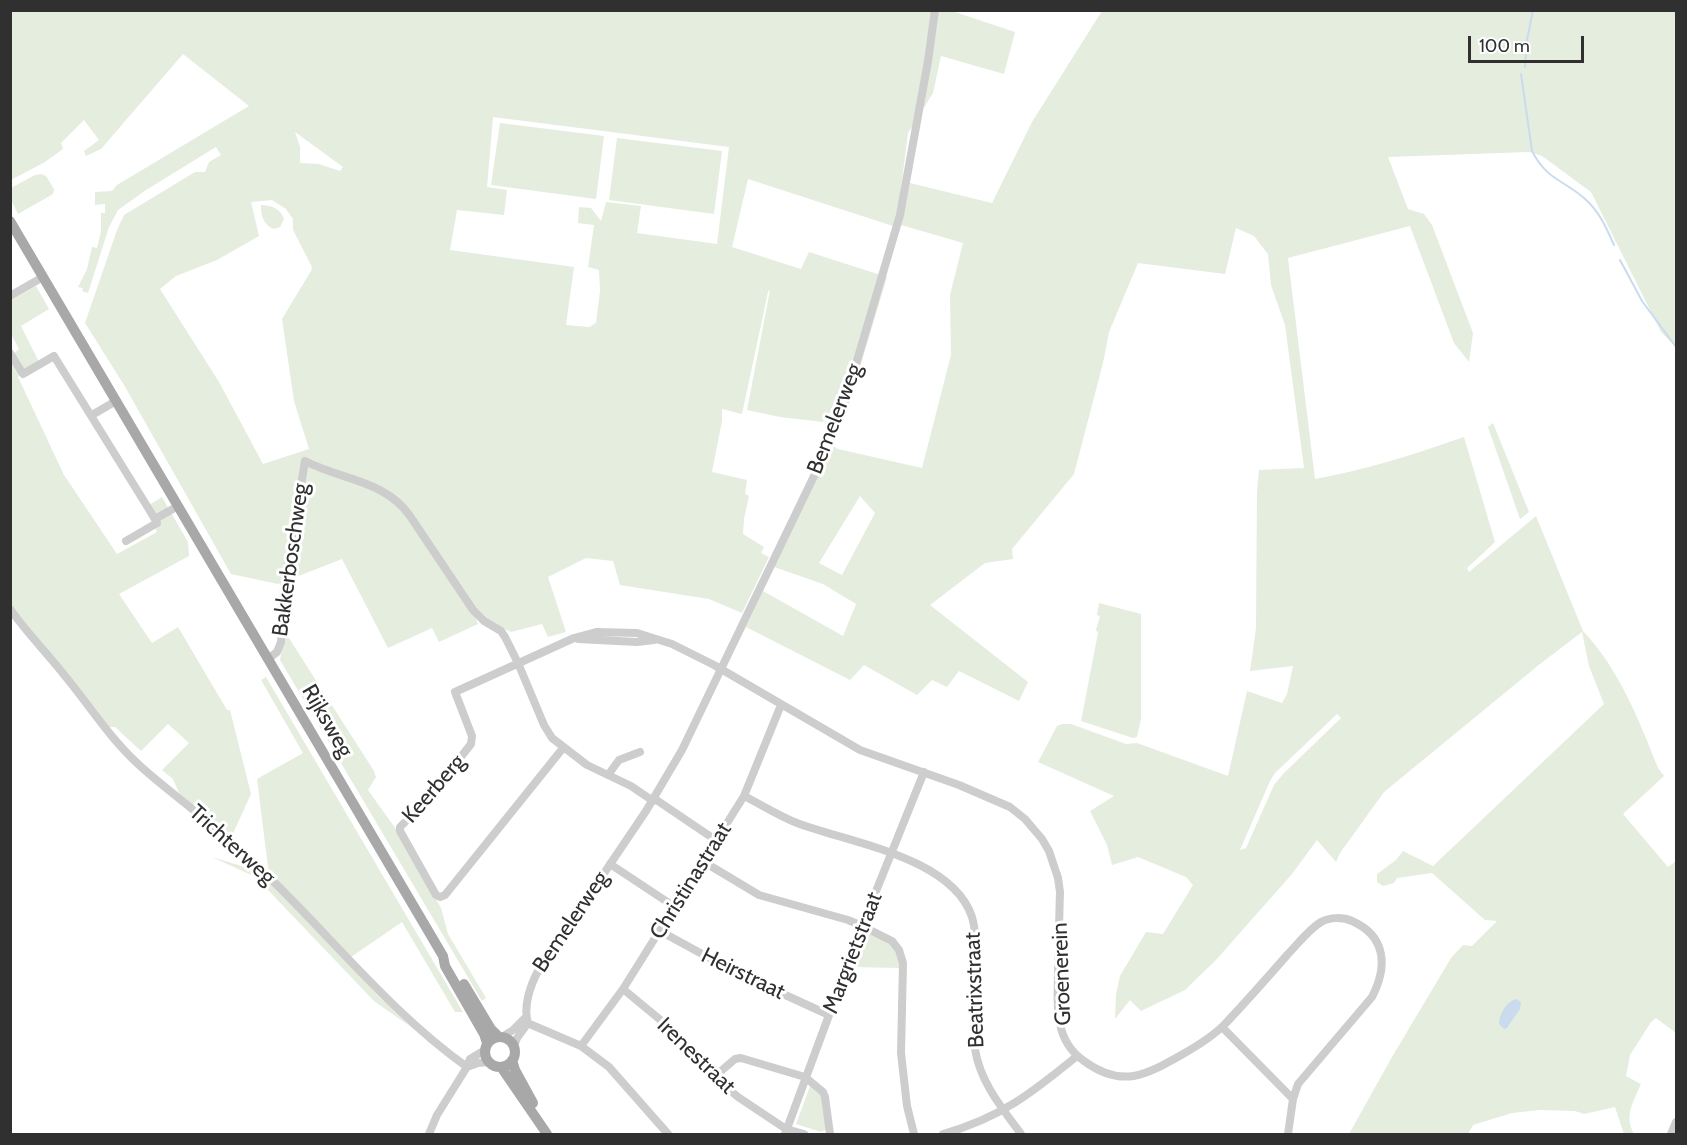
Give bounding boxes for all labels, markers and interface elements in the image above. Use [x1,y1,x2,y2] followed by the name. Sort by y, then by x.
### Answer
[1471,24,1586,62] scale bar
[1479,35,1530,57] text: 100 m
[802,360,868,478] street label: Bemelerweg
[267,482,315,638] street label: Bakkerboschweg
[296,680,358,762] street label: Rijksweg
[397,749,471,829] street label: Keerberg
[184,799,280,891] street label: Trichterweg
[645,818,737,944] street label: Christinastraat
[528,866,614,978] street label: Bemelerweg
[818,889,888,1017] street label: Margrietstraat
[1047,922,1077,1026] street label: Groenerein
[960,932,990,1048] street label: Beatrixstraat
[697,942,789,1006] street label: Heirstraat
[651,1012,741,1100] street label: Irenestraat

